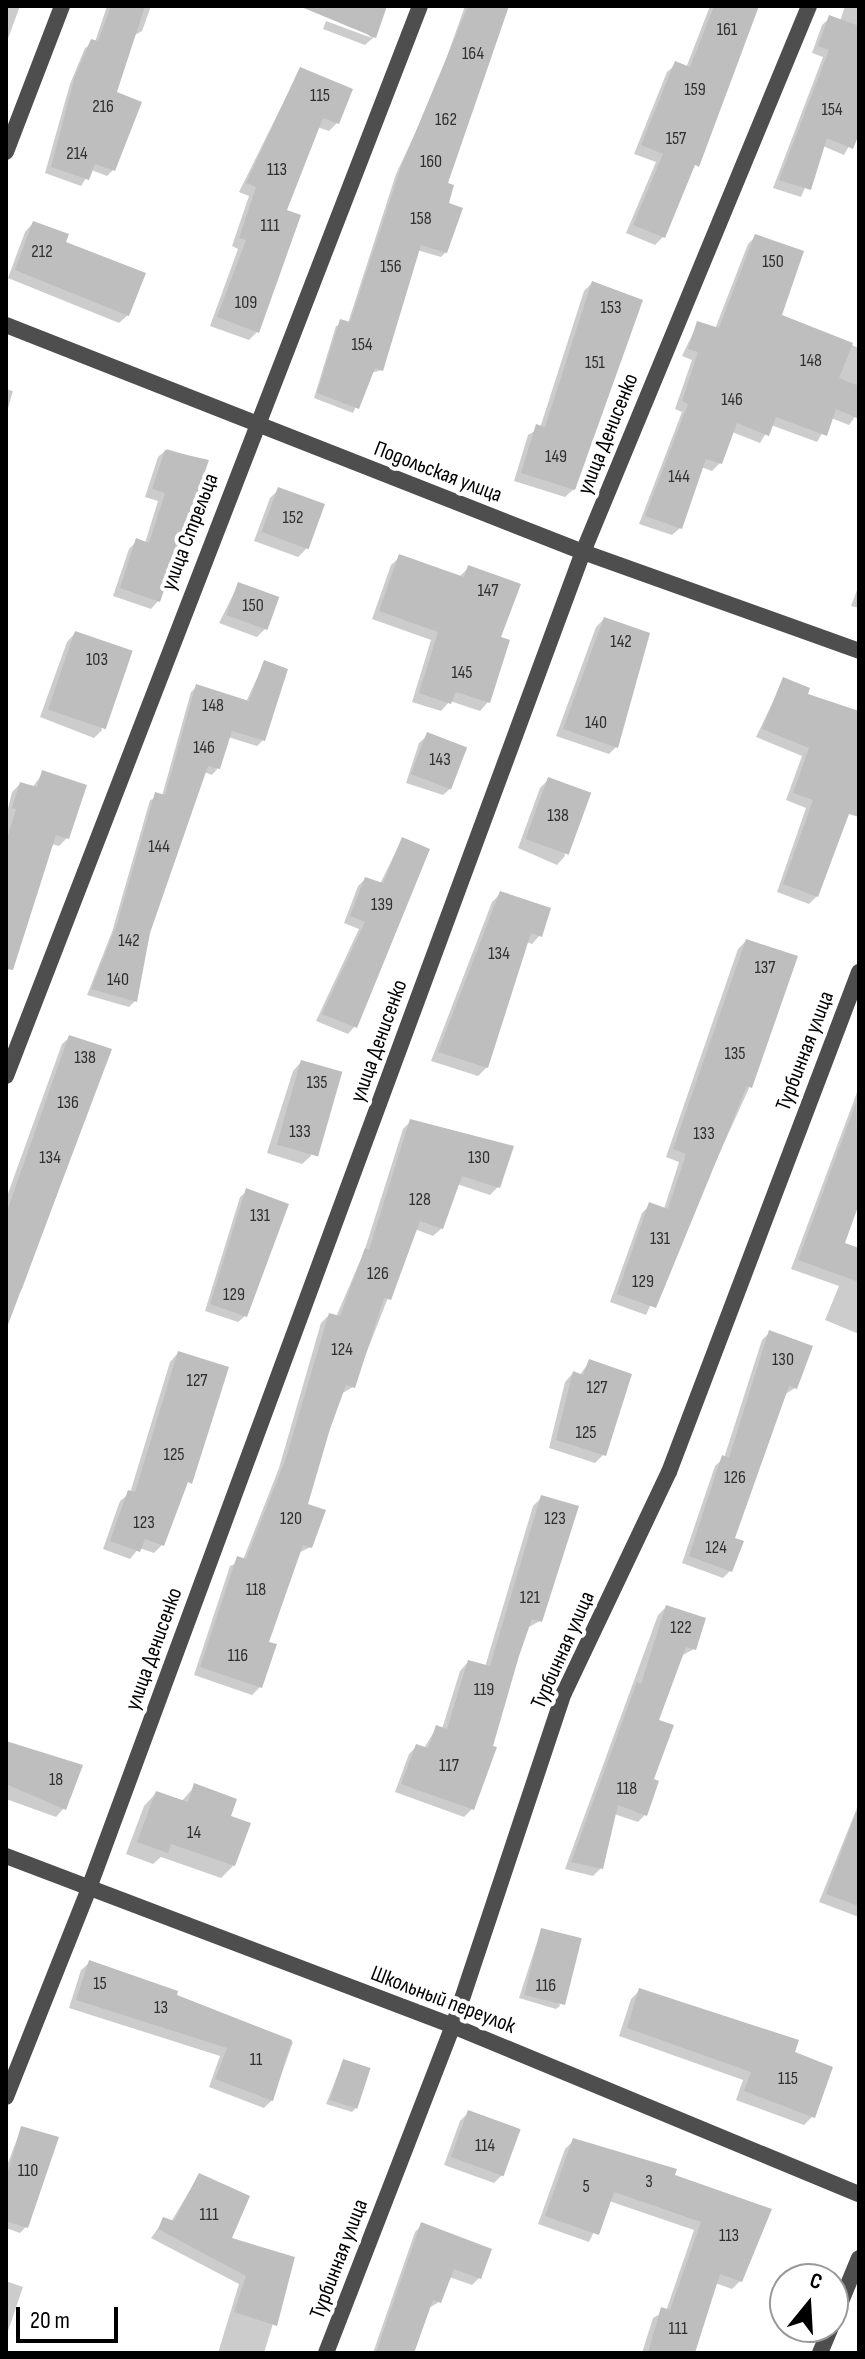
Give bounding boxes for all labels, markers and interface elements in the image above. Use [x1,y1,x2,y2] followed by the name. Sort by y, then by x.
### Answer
[717,19,737,41] house number: 161
[462,43,484,65] house number: 164
[684,79,706,101] house number: 159
[310,85,330,107] house number: 115
[92,96,114,118] house number: 216
[821,99,843,121] house number: 154
[435,109,457,131] house number: 162
[666,128,686,150] house number: 157
[66,143,88,165] house number: 214
[420,151,442,173] house number: 160
[267,159,287,181] house number: 113
[410,208,432,230] house number: 158
[261,215,279,237] house number: 111
[31,241,53,263] house number: 212
[762,251,784,273] house number: 150
[380,256,402,278] house number: 156
[235,292,257,314] house number: 109
[600,297,622,319] house number: 153
[351,334,373,356] house number: 154
[800,350,822,372] house number: 148
[585,352,605,374] house number: 151
[572,370,644,498] street label: улица Денисенко
[721,389,743,411] house number: 146
[370,435,506,509] street label: Подольская улица
[545,446,567,468] house number: 149
[668,466,690,488] house number: 144
[156,470,224,594] street label: улица Стрельца
[283,507,303,529] house number: 152
[478,580,498,602] house number: 147
[242,595,264,617] house number: 150
[610,631,632,653] house number: 142
[86,649,108,671] house number: 103
[451,662,473,684] house number: 145
[202,695,224,717] house number: 148
[585,712,607,734] house number: 140
[193,737,215,759] house number: 146
[429,749,451,771] house number: 143
[547,805,569,827] house number: 138
[148,836,170,858] house number: 144
[371,894,393,916] house number: 139
[118,930,140,952] house number: 142
[488,943,510,965] house number: 134
[754,957,776,979] house number: 137
[107,969,129,991] house number: 140
[345,976,413,1106] street label: улица Денисенко
[770,988,840,1114] street label: Турбинная улица
[724,1043,746,1065] house number: 135
[74,1047,96,1069] house number: 138
[306,1072,328,1094] house number: 135
[57,1092,79,1114] house number: 136
[289,1121,311,1143] house number: 133
[693,1123,715,1145] house number: 133
[39,1147,61,1169] house number: 134
[468,1147,490,1169] house number: 130
[409,1189,431,1211] house number: 128
[250,1205,270,1227] house number: 131
[650,1228,670,1250] house number: 131
[367,1263,389,1285] house number: 126
[632,1271,654,1293] house number: 129
[223,1284,245,1306] house number: 129
[331,1339,353,1361] house number: 124
[772,1349,794,1371] house number: 130
[186,1370,208,1392] house number: 127
[586,1377,608,1399] house number: 127
[575,1422,597,1444] house number: 125
[163,1444,185,1466] house number: 125
[724,1467,746,1489] house number: 126
[280,1508,302,1530] house number: 120
[544,1508,566,1530] house number: 123
[133,1512,155,1534] house number: 123
[705,1537,727,1559] house number: 124
[246,1579,266,1601] house number: 118
[120,1584,188,1714] street label: улица Денисенко
[520,1587,540,1609] house number: 121
[525,1587,601,1713] street label: Турбинная улица
[670,1617,692,1639] house number: 122
[228,1645,248,1667] house number: 116
[474,1679,494,1701] house number: 119
[439,1755,459,1777] house number: 117
[49,1769,63,1791] house number: 18
[617,1778,637,1800] house number: 118
[187,1822,201,1844] house number: 14
[367,1960,519,2040] street label: Школьный переулок
[93,1973,107,1995] house number: 15
[536,1975,556,1997] house number: 116
[154,1997,168,2019] house number: 13
[250,2049,262,2071] house number: 11
[778,2068,798,2090] house number: 115
[475,2135,495,2157] house number: 114
[18,2160,38,2182] house number: 110
[645,2171,653,2193] house number: 3
[582,2176,590,2198] house number: 5
[304,2196,374,2322] street label: Турбинная улица
[200,2204,218,2226] house number: 111
[719,2225,739,2247] house number: 113
[769,2263,849,2343] north arrow
[806,2267,825,2296] text: С
[20,2291,122,2341] scale bar
[30,2306,70,2335] text: 20 m
[669,2318,687,2340] house number: 111

